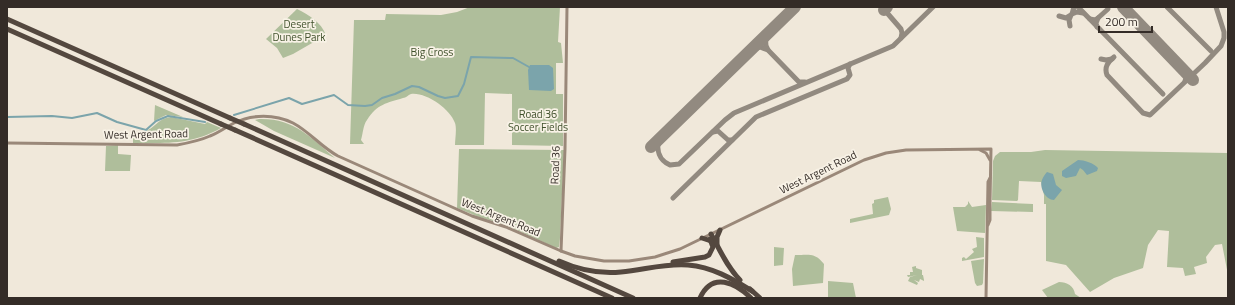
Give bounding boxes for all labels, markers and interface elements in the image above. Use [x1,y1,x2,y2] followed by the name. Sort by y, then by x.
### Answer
[1099,8,1152,34] scale bar
[1105,12,1138,31] text: 200 m
[273,16,326,45] park label: Desert Dunes Park
[411,44,453,60] park label: Big Cross
[508,106,568,135] park label: Road 36 Soccer Fields
[104,125,188,143] street label: West Argent Road
[546,145,564,185] street label: Road 36
[777,146,859,198] street label: West Argent Road
[459,194,543,240] street label: West Argent Road

